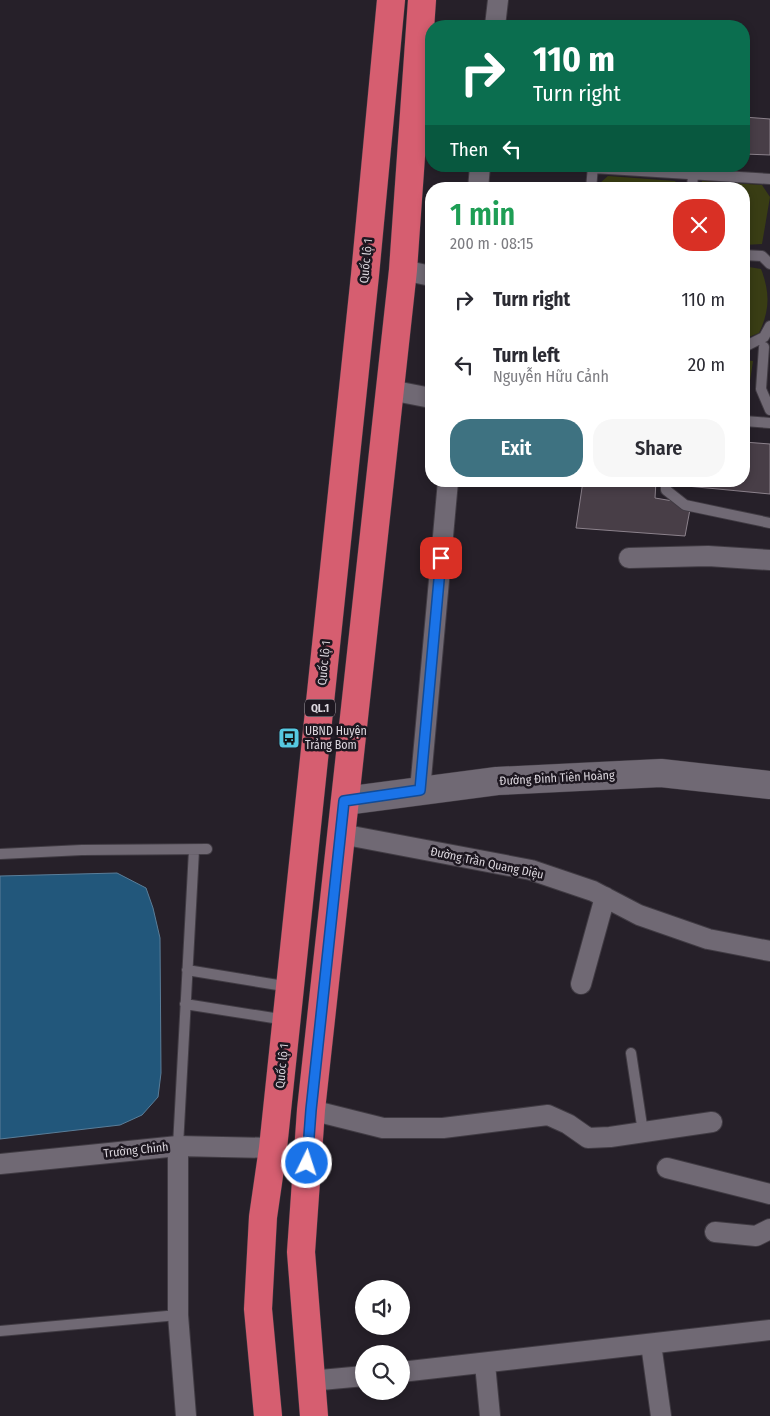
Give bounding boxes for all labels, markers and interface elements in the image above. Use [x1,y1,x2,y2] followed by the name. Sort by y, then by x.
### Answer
[533,38,615,80] text: 110 m
[450,40,515,105] icon: right
[533,80,621,107] text: Turn right
[498,135,526,163] icon: left
[450,138,488,161] text: Then
[450,197,515,233] text: 1 min
[673,199,725,251] button: close
[450,234,533,253] text: 200 m · 08:15
[356,238,375,284] street label: Quốc lộ 1
[450,286,478,314] icon: right
[493,288,570,311] text: Turn right
[681,288,725,311] text: 110 m
[493,344,560,367] text: Turn left
[450,351,478,379] icon: left
[688,353,725,376] text: 20 m
[493,367,609,386] text: Nguyễn Hữu Cảnh
[450,419,583,477] button: Exit
[593,419,725,477] button: Share
[420,537,462,579] pin
[427,544,455,572] icon: arrive
[314,640,333,686] street label: Quốc lộ 1
[305,700,335,716] road number: QL.1
[305,724,367,752] place label: UBND Huyện Trảng Bom
[277,726,301,750] bus stop icon: UBND Huyện Trảng Bom
[499,768,615,788] street label: Đường Đinh Tiên Hoàng
[429,843,545,882] street label: Đường Trần Quang Diệu
[272,1043,291,1089] street label: Quốc lộ 1
[280,1136,332,1188] position arrow
[103,1140,169,1160] street label: Trường Chinh
[355,1280,410,1400] map controls
[355,1280,410,1335] button: sound
[355,1345,410,1400] button: search

